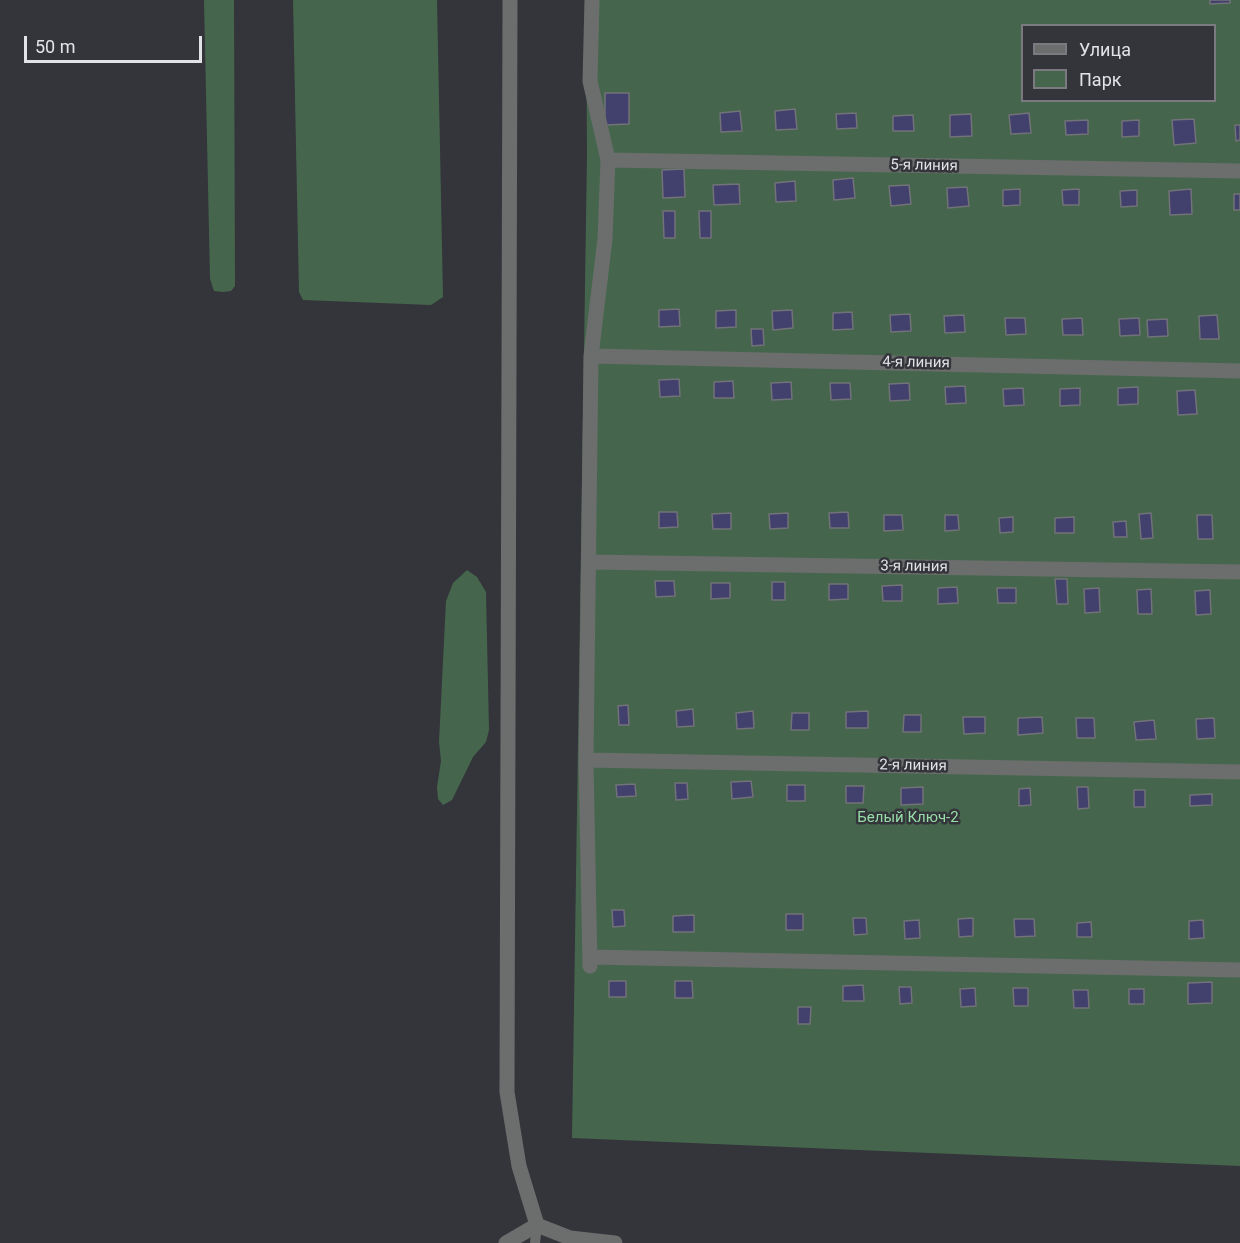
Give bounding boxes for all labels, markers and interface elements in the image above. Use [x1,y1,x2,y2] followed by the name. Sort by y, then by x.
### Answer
[27,24,206,62] scale bar
[1021,24,1216,102] legend
[35,36,75,57] text: 50 m
[1079,39,1131,60] text: Улица
[1079,69,1121,90] text: Парк
[890,156,958,176] street label: 5-я линия
[882,353,950,373] street label: 4-я линия
[880,557,948,577] street label: 3-я линия
[879,756,947,776] street label: 2-я линия
[857,809,959,827] park label: Белый Ключ-2

